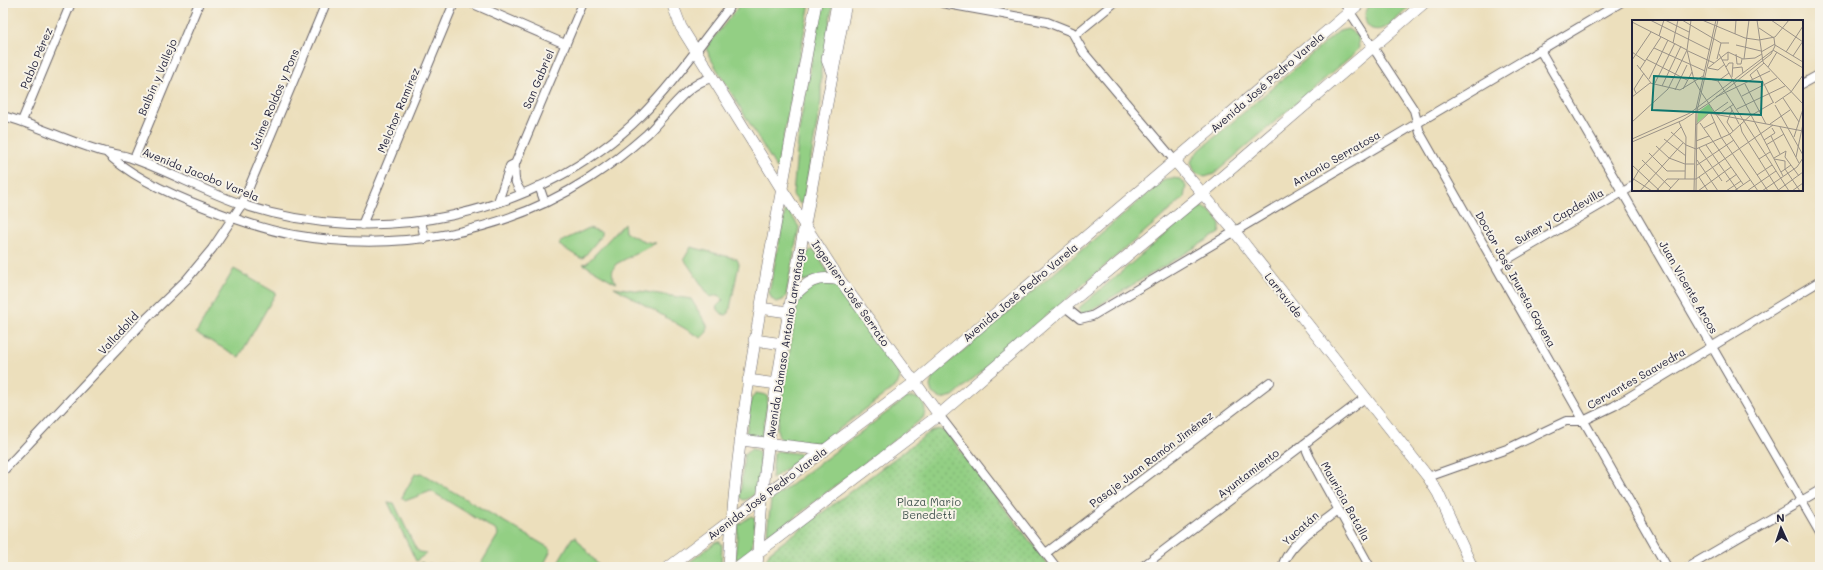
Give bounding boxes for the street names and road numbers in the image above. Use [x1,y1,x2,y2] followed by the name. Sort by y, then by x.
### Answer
[16,25,56,91] street label: Pablo Pérez
[1207,28,1327,136] street label: Avenida José Pedro Varela
[134,36,180,118] street label: Balbín y Vallejo
[246,46,302,152] street label: Jaime Roldos y Pons
[519,47,557,111] street label: San Gabriel
[373,65,423,155] street label: Melchor Ramírez
[1289,127,1383,189] street label: Antonio Serratosa
[140,144,262,204] street label: Avenida Jacobo Varela
[1512,184,1606,248] street label: Suñer y Capdevilla
[1472,208,1560,350] street label: Doctor José Irureta Goyena
[809,237,894,349] street label: Ingeniero José Serrato
[1656,238,1722,336] street label: Juan Vicente Arcos
[959,239,1081,345] street label: Avenida José Pedro Varela
[763,247,807,439] street label: Avenida Dámaso Antonio Larrañaga
[1262,269,1306,321] street label: Larravide
[94,309,142,357] street label: Valladolid
[1584,344,1688,412] street label: Cervantes Saavedra
[1086,408,1216,510] street label: Pasaje Juan Ramón Jiménez
[704,443,830,543] street label: Avenida José Pedro Varela
[1214,445,1282,501] street label: Ayuntamiento
[1318,459,1374,543] street label: Mauricia Batalla
[1279,508,1321,548] street label: Yucatán

